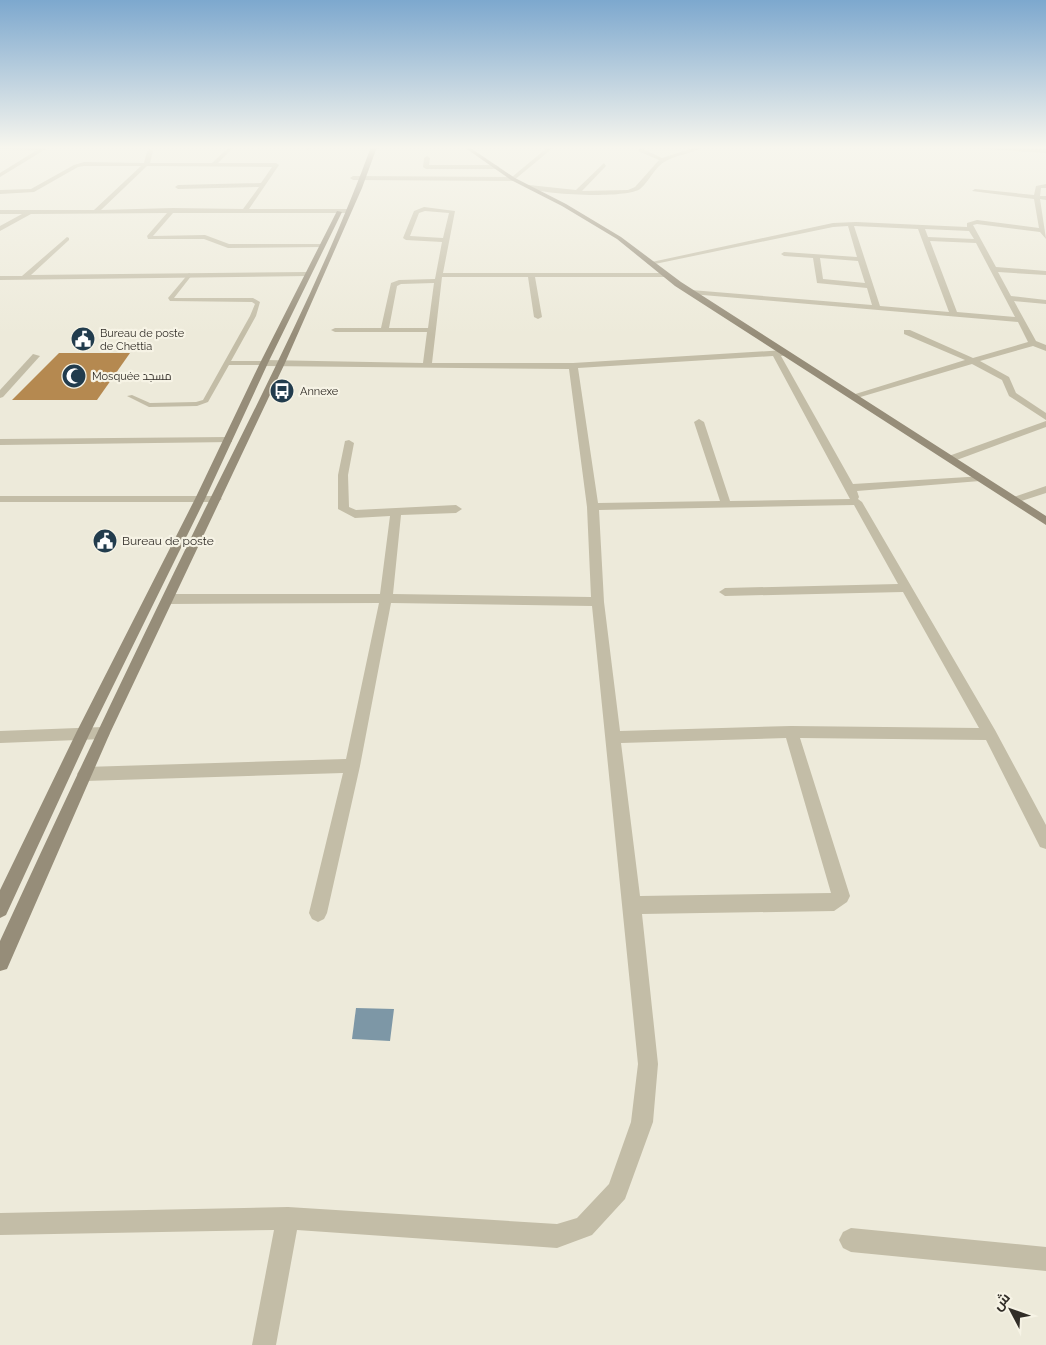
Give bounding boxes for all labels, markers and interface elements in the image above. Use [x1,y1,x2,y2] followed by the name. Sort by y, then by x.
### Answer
[70,326,96,352] public building icon: Bureau de poste de Chettia
[100,327,185,353] place label: Bureau de poste de Chettia
[61,363,87,389] mosque icon: Mosquée مسجد
[92,370,172,383] place label: Mosquée مسجد
[269,378,295,404] bus stop icon: Annexe
[300,385,339,398] place label: Annexe
[92,528,118,554] public building icon: Bureau de poste
[122,534,214,548] place label: Bureau de poste
[986,1285,1036,1335] north arrow
[989,1289,1014,1314] text: ش

